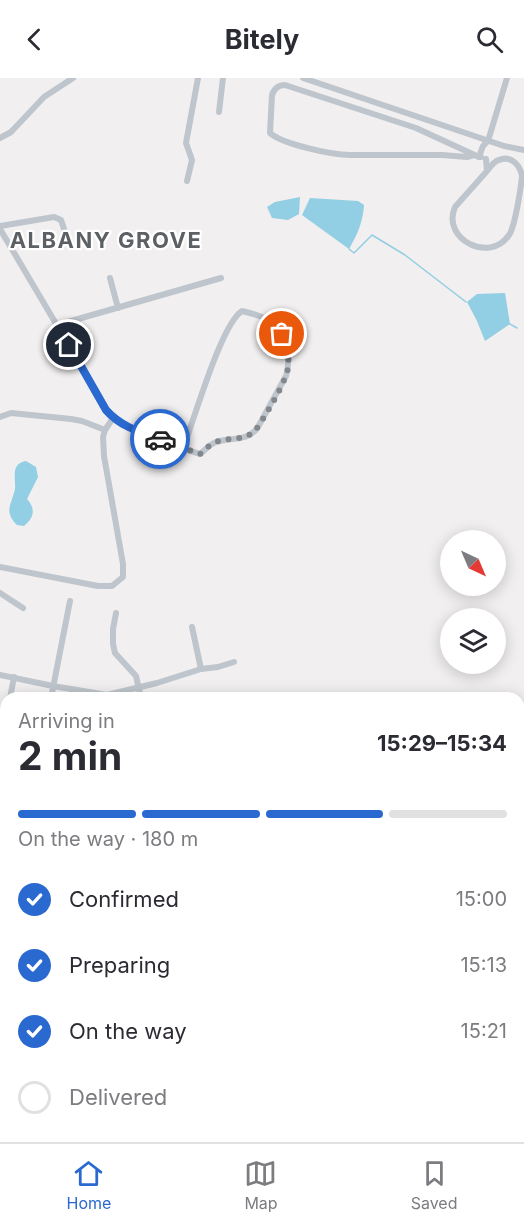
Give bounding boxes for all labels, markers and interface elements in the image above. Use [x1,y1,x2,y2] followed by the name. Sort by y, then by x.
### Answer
[18,23,51,56] icon: back
[225,23,299,56] text: Bitely
[473,23,506,56] icon: search
[10,227,202,253] district label: ALBANY GROVE
[256,308,307,359] pin
[265,317,298,350] icon: bag
[43,319,94,370] pin
[52,328,85,361] icon: home
[130,409,190,469] courier
[144,423,177,456] icon: car
[440,530,506,596] north arrow
[440,530,506,674] map controls
[440,608,506,674] button: layers
[18,709,115,733] text: Arriving in
[377,730,507,756] text: 15:29–15:34
[18,732,122,779] text: 2 min
[18,827,198,851] text: On the way · 180 m
[18,883,51,916] icon: check
[69,886,179,912] text: Confirmed
[456,887,507,911] text: 15:00
[18,949,51,982] icon: check
[69,952,170,978] text: Preparing
[460,953,507,977] text: 15:13
[18,1015,51,1048] icon: check
[69,1018,187,1044] text: On the way
[461,1019,507,1043] text: 15:21
[69,1084,167,1110] text: Delivered
[67,1157,111,1213] tab: Home
[244,1157,278,1213] tab: Map
[411,1157,457,1213] tab: Saved

